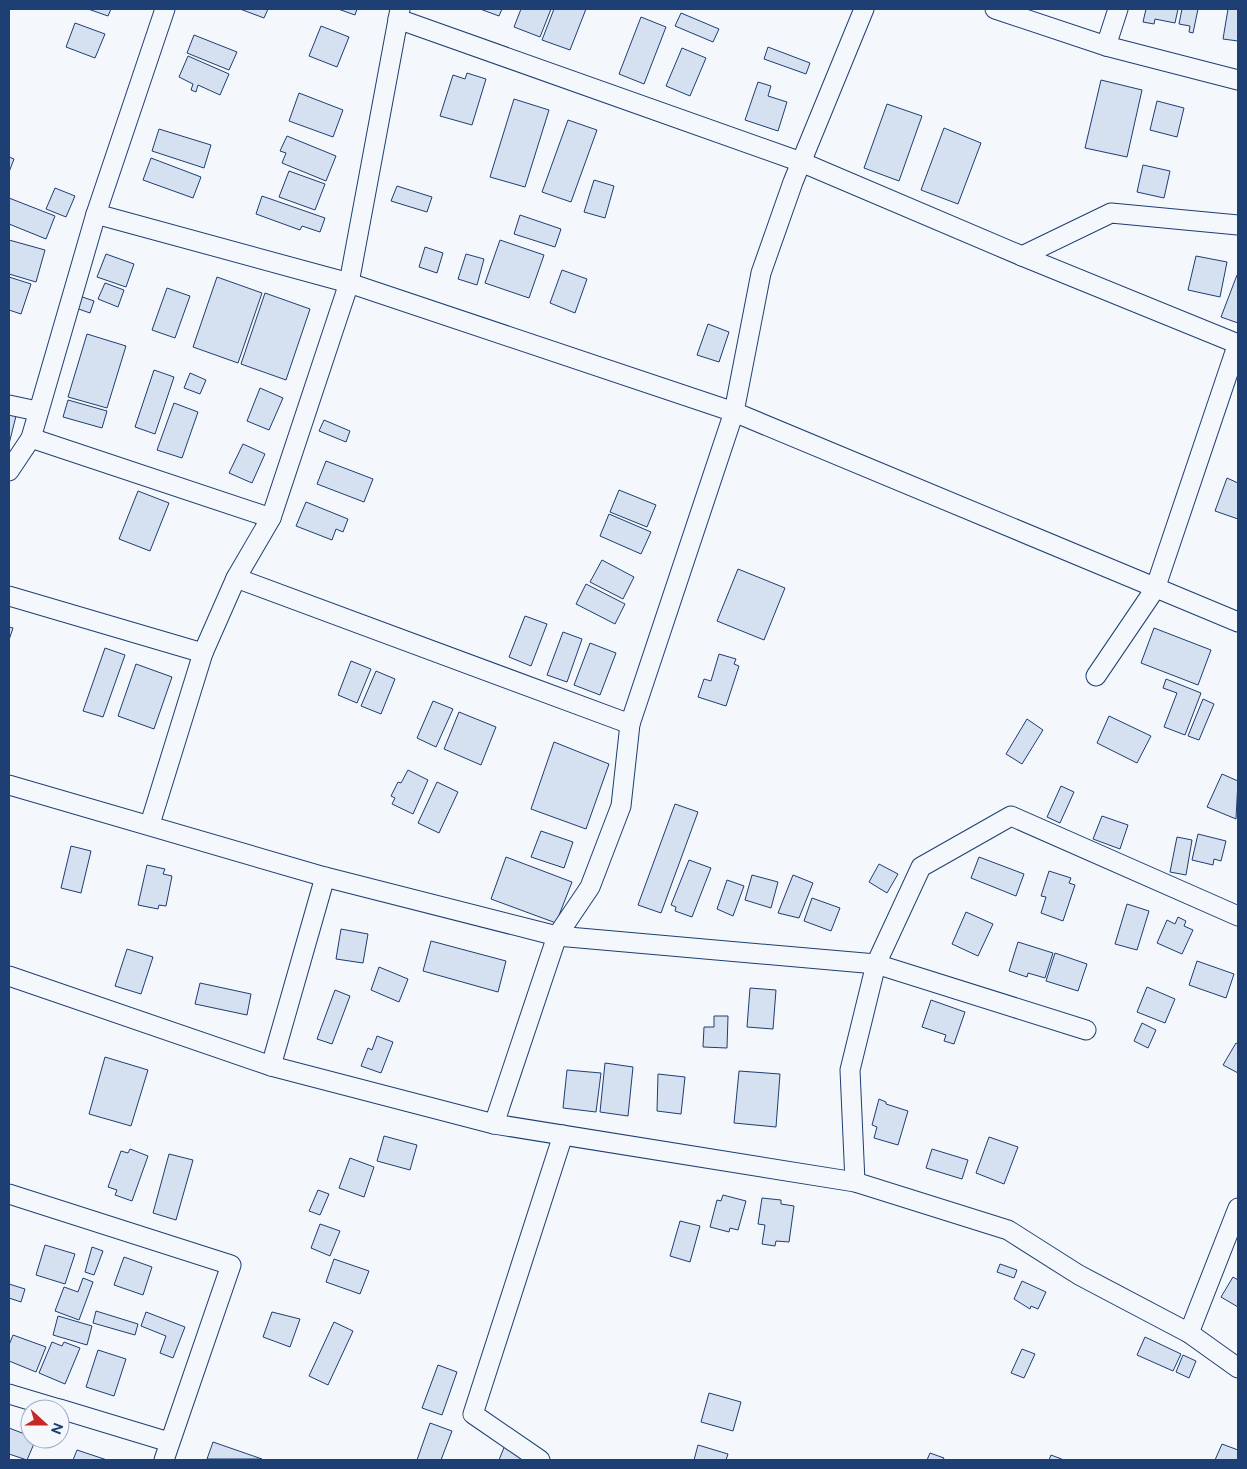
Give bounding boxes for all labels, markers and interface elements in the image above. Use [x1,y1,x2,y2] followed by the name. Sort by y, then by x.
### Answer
[20,1399,70,1449] north arrow
[47,1420,67,1437] text: N

